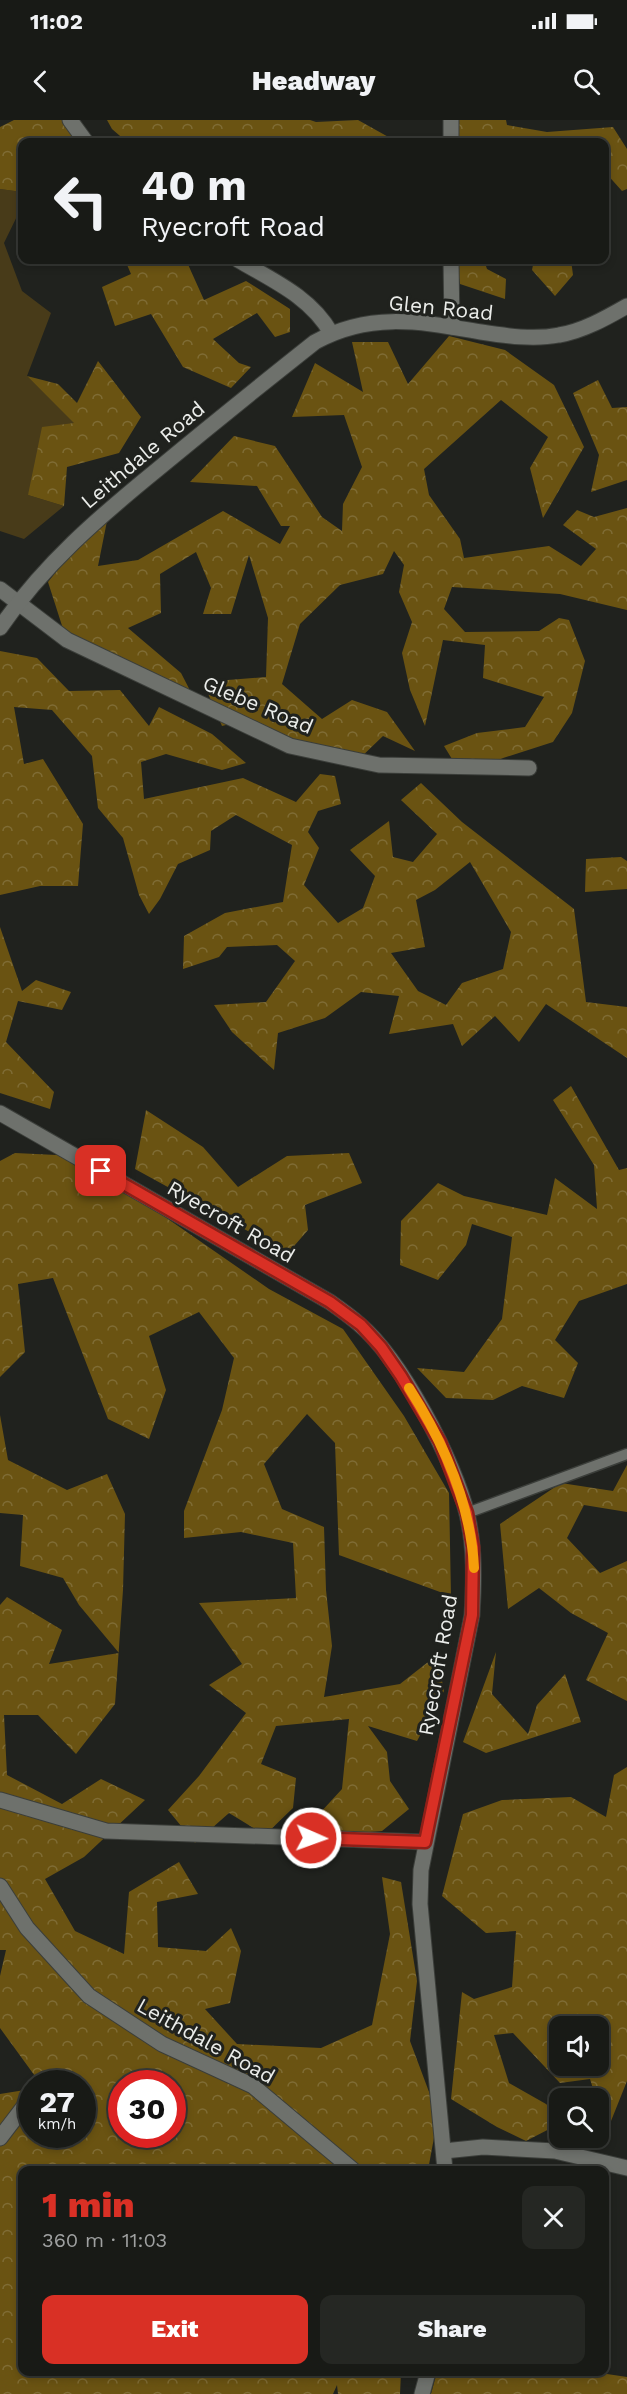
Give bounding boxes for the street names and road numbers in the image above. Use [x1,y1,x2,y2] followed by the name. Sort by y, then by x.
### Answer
[387,290,495,325] street label: Glen Road
[76,396,210,514] street label: Leithdale Road
[199,670,317,739] street label: Glebe Road
[163,1175,299,1268] street label: Ryecroft Road
[413,1592,462,1738] street label: Ryecroft Road
[133,1992,280,2089] street label: Leithdale Road

